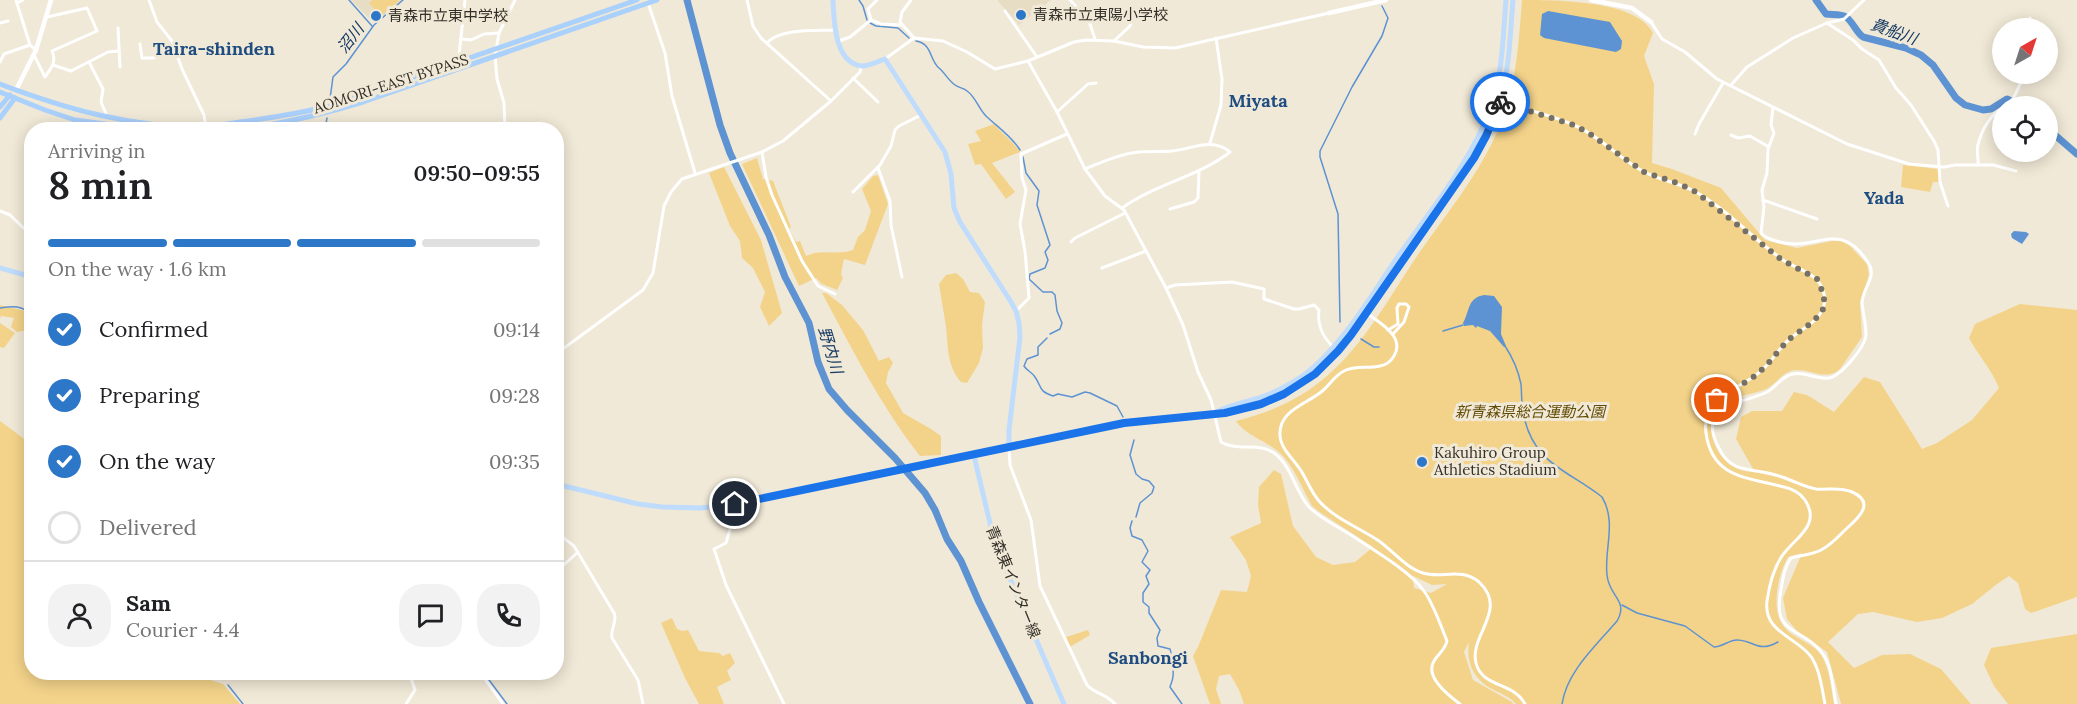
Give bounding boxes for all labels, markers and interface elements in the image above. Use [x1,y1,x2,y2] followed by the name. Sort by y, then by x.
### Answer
[1033,5,1168,24] place label: 青森市立東陽小学校
[388,6,508,25] place label: 青森市立東中学校
[1014,8,1028,22] marker: 青森市立東陽小学校
[369,9,383,23] marker: 青森市立東中学校
[1868,13,1922,49] water label: 貴船川
[332,18,369,57] water label: 沼川
[1992,18,2058,84] north arrow
[1992,18,2058,162] map controls
[153,37,276,60] district label: Taira-shinden
[310,49,471,118] street label: AOMORI-EAST BYPASS
[1470,72,1530,132] courier
[1484,86,1517,119] icon: bike
[1228,89,1288,112] district label: Miyata
[1992,96,2058,162] button: locate
[48,138,145,163] text: Arriving in
[414,159,540,187] text: 09:50–09:55
[48,160,153,210] text: 8 min
[1864,186,1905,209] district label: Yada
[48,256,227,281] text: On the way · 1.6 km
[48,313,81,346] icon: check
[99,315,208,343] text: Confirmed
[493,317,540,342] text: 09:14
[814,324,848,378] water label: 野内川
[1691,374,1742,425] pin
[48,379,81,412] icon: check
[99,381,199,409] text: Preparing
[489,383,540,408] text: 09:28
[1700,383,1733,416] icon: bag
[1455,402,1607,421] park label: 新青森県総合運動公園
[1433,443,1557,479] place label: Kakuhiro Group Athletics Stadium
[48,445,81,478] icon: check
[99,447,215,475] text: On the way
[489,449,540,474] text: 09:35
[1415,455,1429,469] marker: Kakuhiro Group Athletics Stadium
[709,478,760,529] pin
[718,487,751,520] icon: home
[99,513,197,541] text: Delivered
[982,523,1045,641] street label: 青森東インター線
[48,584,111,647] button: person
[399,584,462,647] button: chat
[477,584,540,647] button: phone
[126,589,171,617] text: Sam
[126,617,240,642] text: Courier · 4.4
[1108,646,1188,669] district label: Sanbongi

